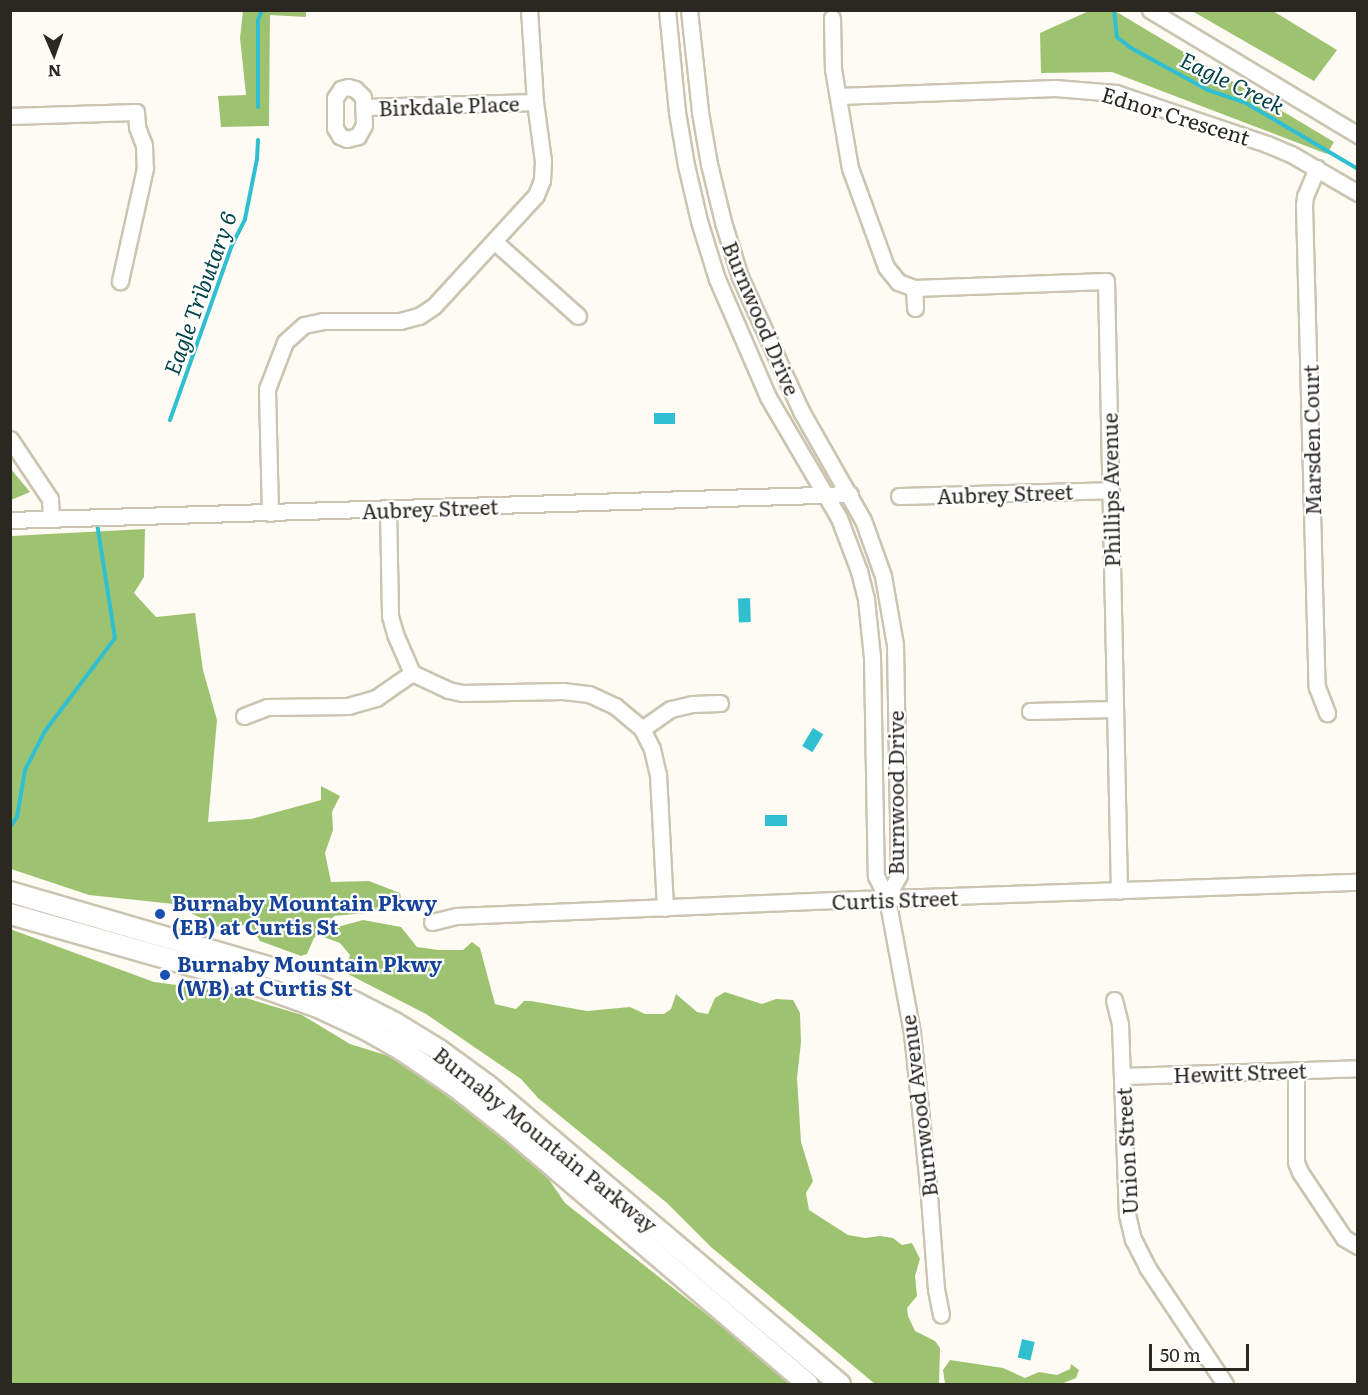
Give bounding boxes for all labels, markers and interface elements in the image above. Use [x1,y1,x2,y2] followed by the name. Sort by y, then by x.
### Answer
[24,24,84,84] north arrow
[1176,45,1290,119] water label: Eagle Creek
[47,60,62,84] text: N
[1099,81,1253,149] street label: Ednor Crescent
[378,90,520,120] street label: Birkdale Place
[157,208,241,378] water label: Eagle Tributary 6
[718,237,806,399] street label: Burnwood Drive
[1297,364,1325,516] street label: Marsden Court
[1096,412,1124,568] street label: Phillips Avenue
[936,478,1074,508] street label: Aubrey Street
[361,493,499,523] street label: Aubrey Street
[882,711,908,875] street label: Burnwood Drive
[831,884,959,914] street label: Curtis Street
[172,889,437,939] place label: Burnaby Mountain Pkwy (EB) at Curtis St
[153,907,167,921] marker: Burnaby Mountain Pkwy (EB) at Curtis St
[177,950,442,1000] place label: Burnaby Mountain Pkwy (WB) at Curtis St
[158,968,172,982] marker: Burnaby Mountain Pkwy (WB) at Curtis St
[894,1013,942,1199] street label: Burnwood Avenue
[429,1041,663,1237] street label: Burnaby Mountain Parkway
[1173,1057,1307,1087] street label: Hewitt Street
[1110,1087,1142,1215] street label: Union Street
[1152,1332,1252,1370] scale bar
[1160,1341,1201,1368] text: 50 m

